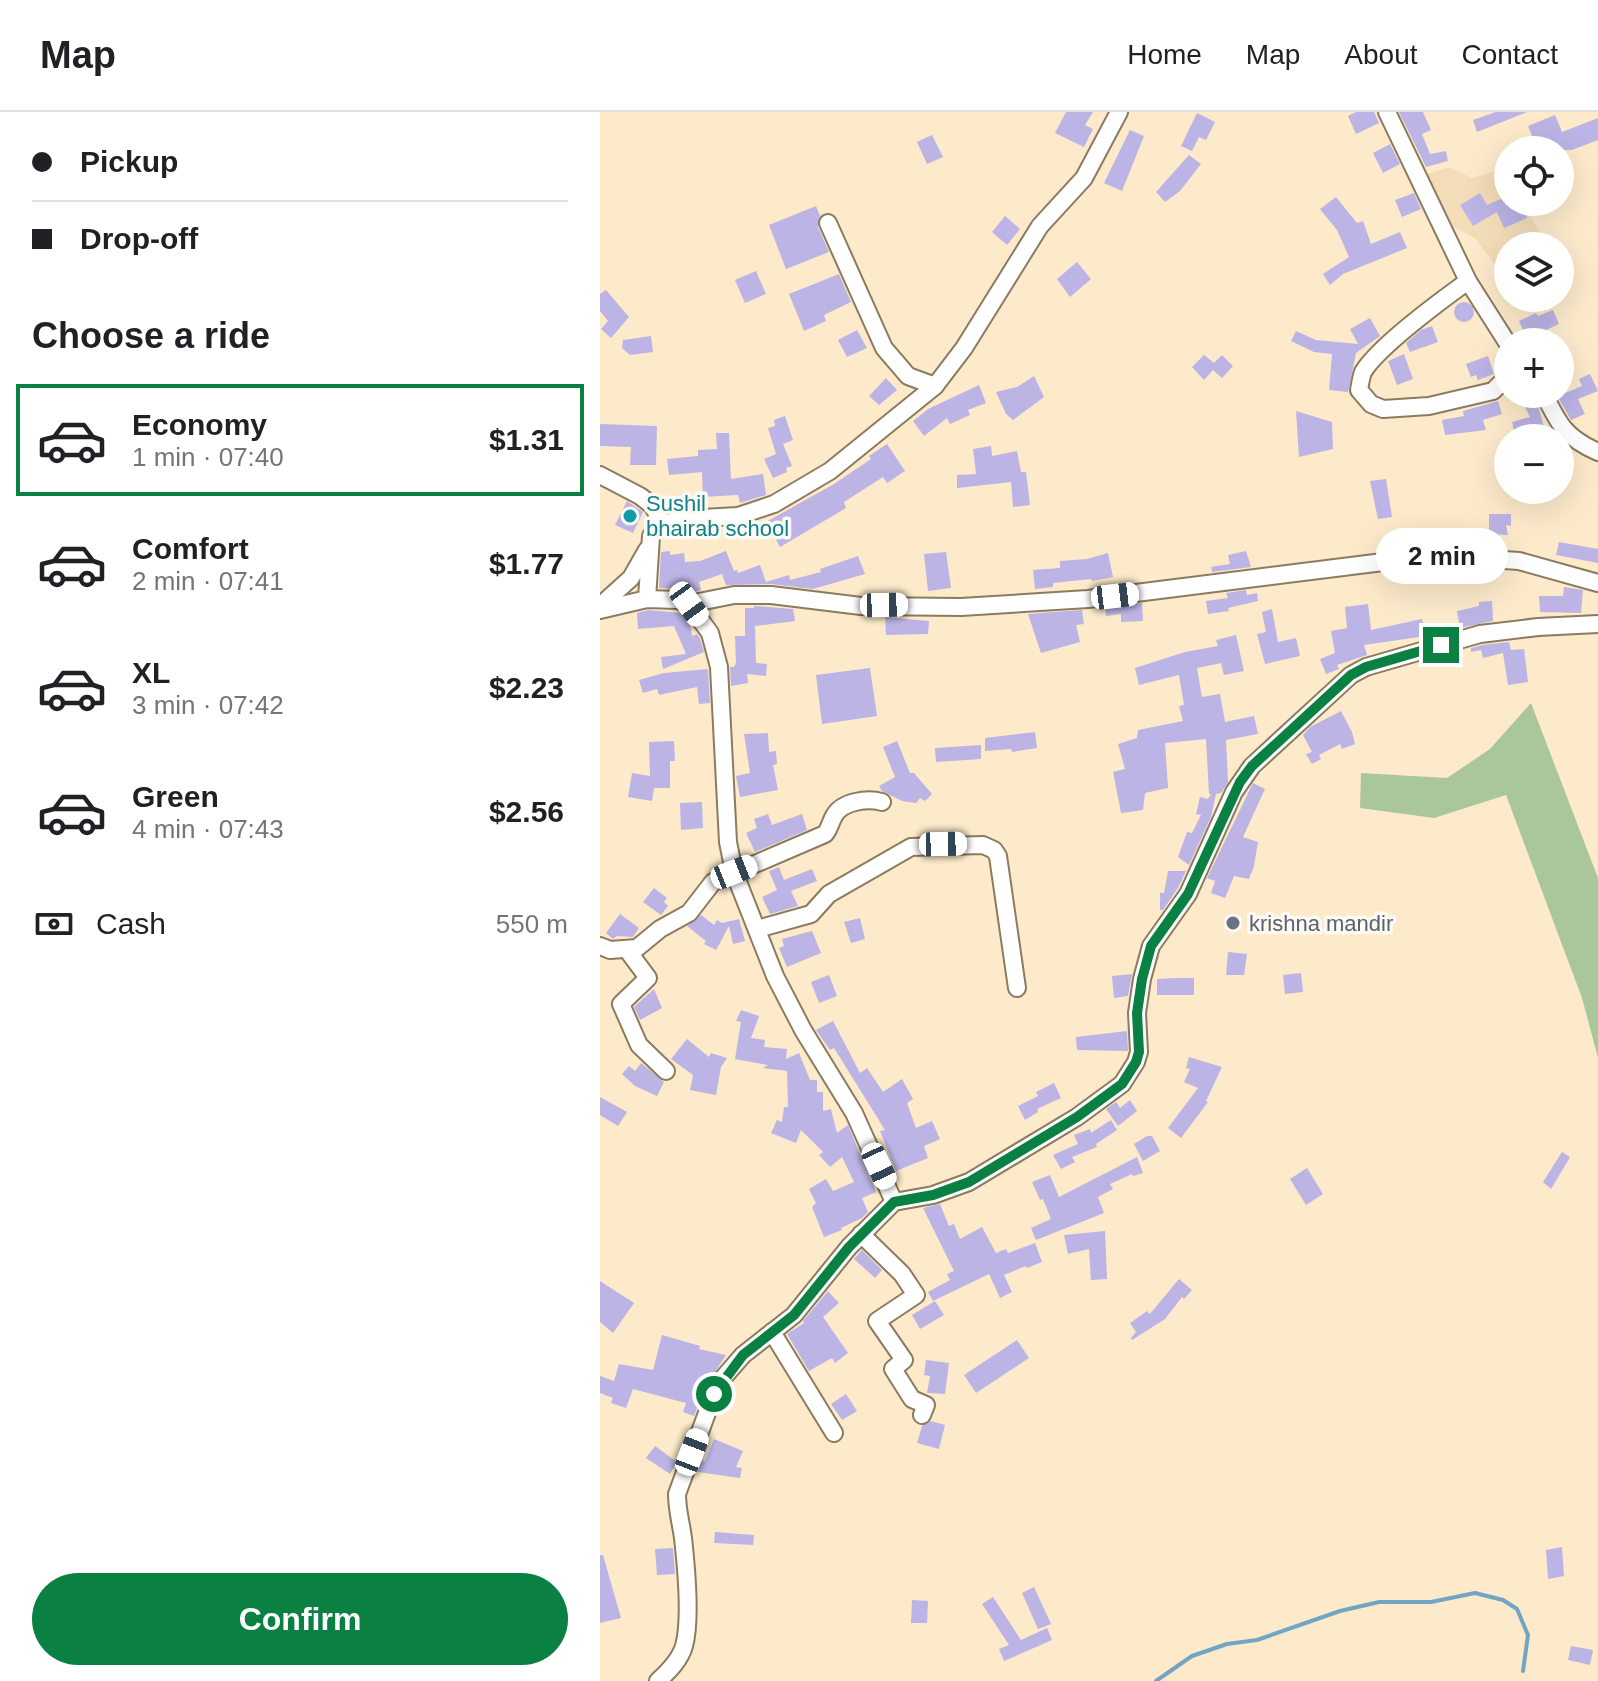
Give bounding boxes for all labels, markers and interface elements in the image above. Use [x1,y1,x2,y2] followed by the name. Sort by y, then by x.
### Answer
[40,34,116,76] text: Map
[1127,39,1202,70] text: Home
[1246,39,1300,70] text: Map
[1344,39,1418,70] text: About
[1462,39,1558,70] text: Contact
[1494,136,1574,504] map controls
[1494,136,1574,216] button: locate
[80,145,178,178] text: Pickup
[80,222,198,255] text: Drop-off
[1494,232,1574,312] button: layers
[32,315,270,356] text: Choose a ride
[1494,328,1574,408] button: +
[36,404,108,476] icon: car
[132,408,267,441] text: Economy
[489,423,564,456] text: $1.31
[1494,424,1574,504] button: −
[132,442,284,472] text: 1 min · 07:40
[646,491,789,541] place label: Sushil bhairab school
[621,507,639,525] marker: Sushil bhairab school
[36,528,108,600] icon: car
[1375,529,1507,585] callout: 2 min
[132,532,249,565] text: Comfort
[1408,541,1476,571] text: 2 min
[489,547,564,580] text: $1.77
[132,566,284,596] text: 2 min · 07:41
[665,578,713,630] car
[1090,581,1140,611] car
[860,593,908,617] car
[1423,627,1459,663] route end
[36,652,108,724] icon: car
[132,656,170,689] text: XL
[489,671,564,704] text: $2.23
[132,690,284,720] text: 3 min · 07:42
[36,776,108,848] icon: car
[132,780,219,813] text: Green
[489,795,564,828] text: $2.56
[132,814,284,844] text: 4 min · 07:43
[919,832,967,856] car
[707,852,761,892] car
[32,902,76,946] icon: cash
[96,907,166,940] text: Cash
[496,909,568,939] text: 550 m
[1249,911,1393,936] place label: krishna mandir
[1224,914,1242,932] marker: krishna mandir
[858,1139,900,1193] car
[696,1376,732,1412] route start
[672,1425,712,1479] car
[32,1573,568,1665] button: Confirm

